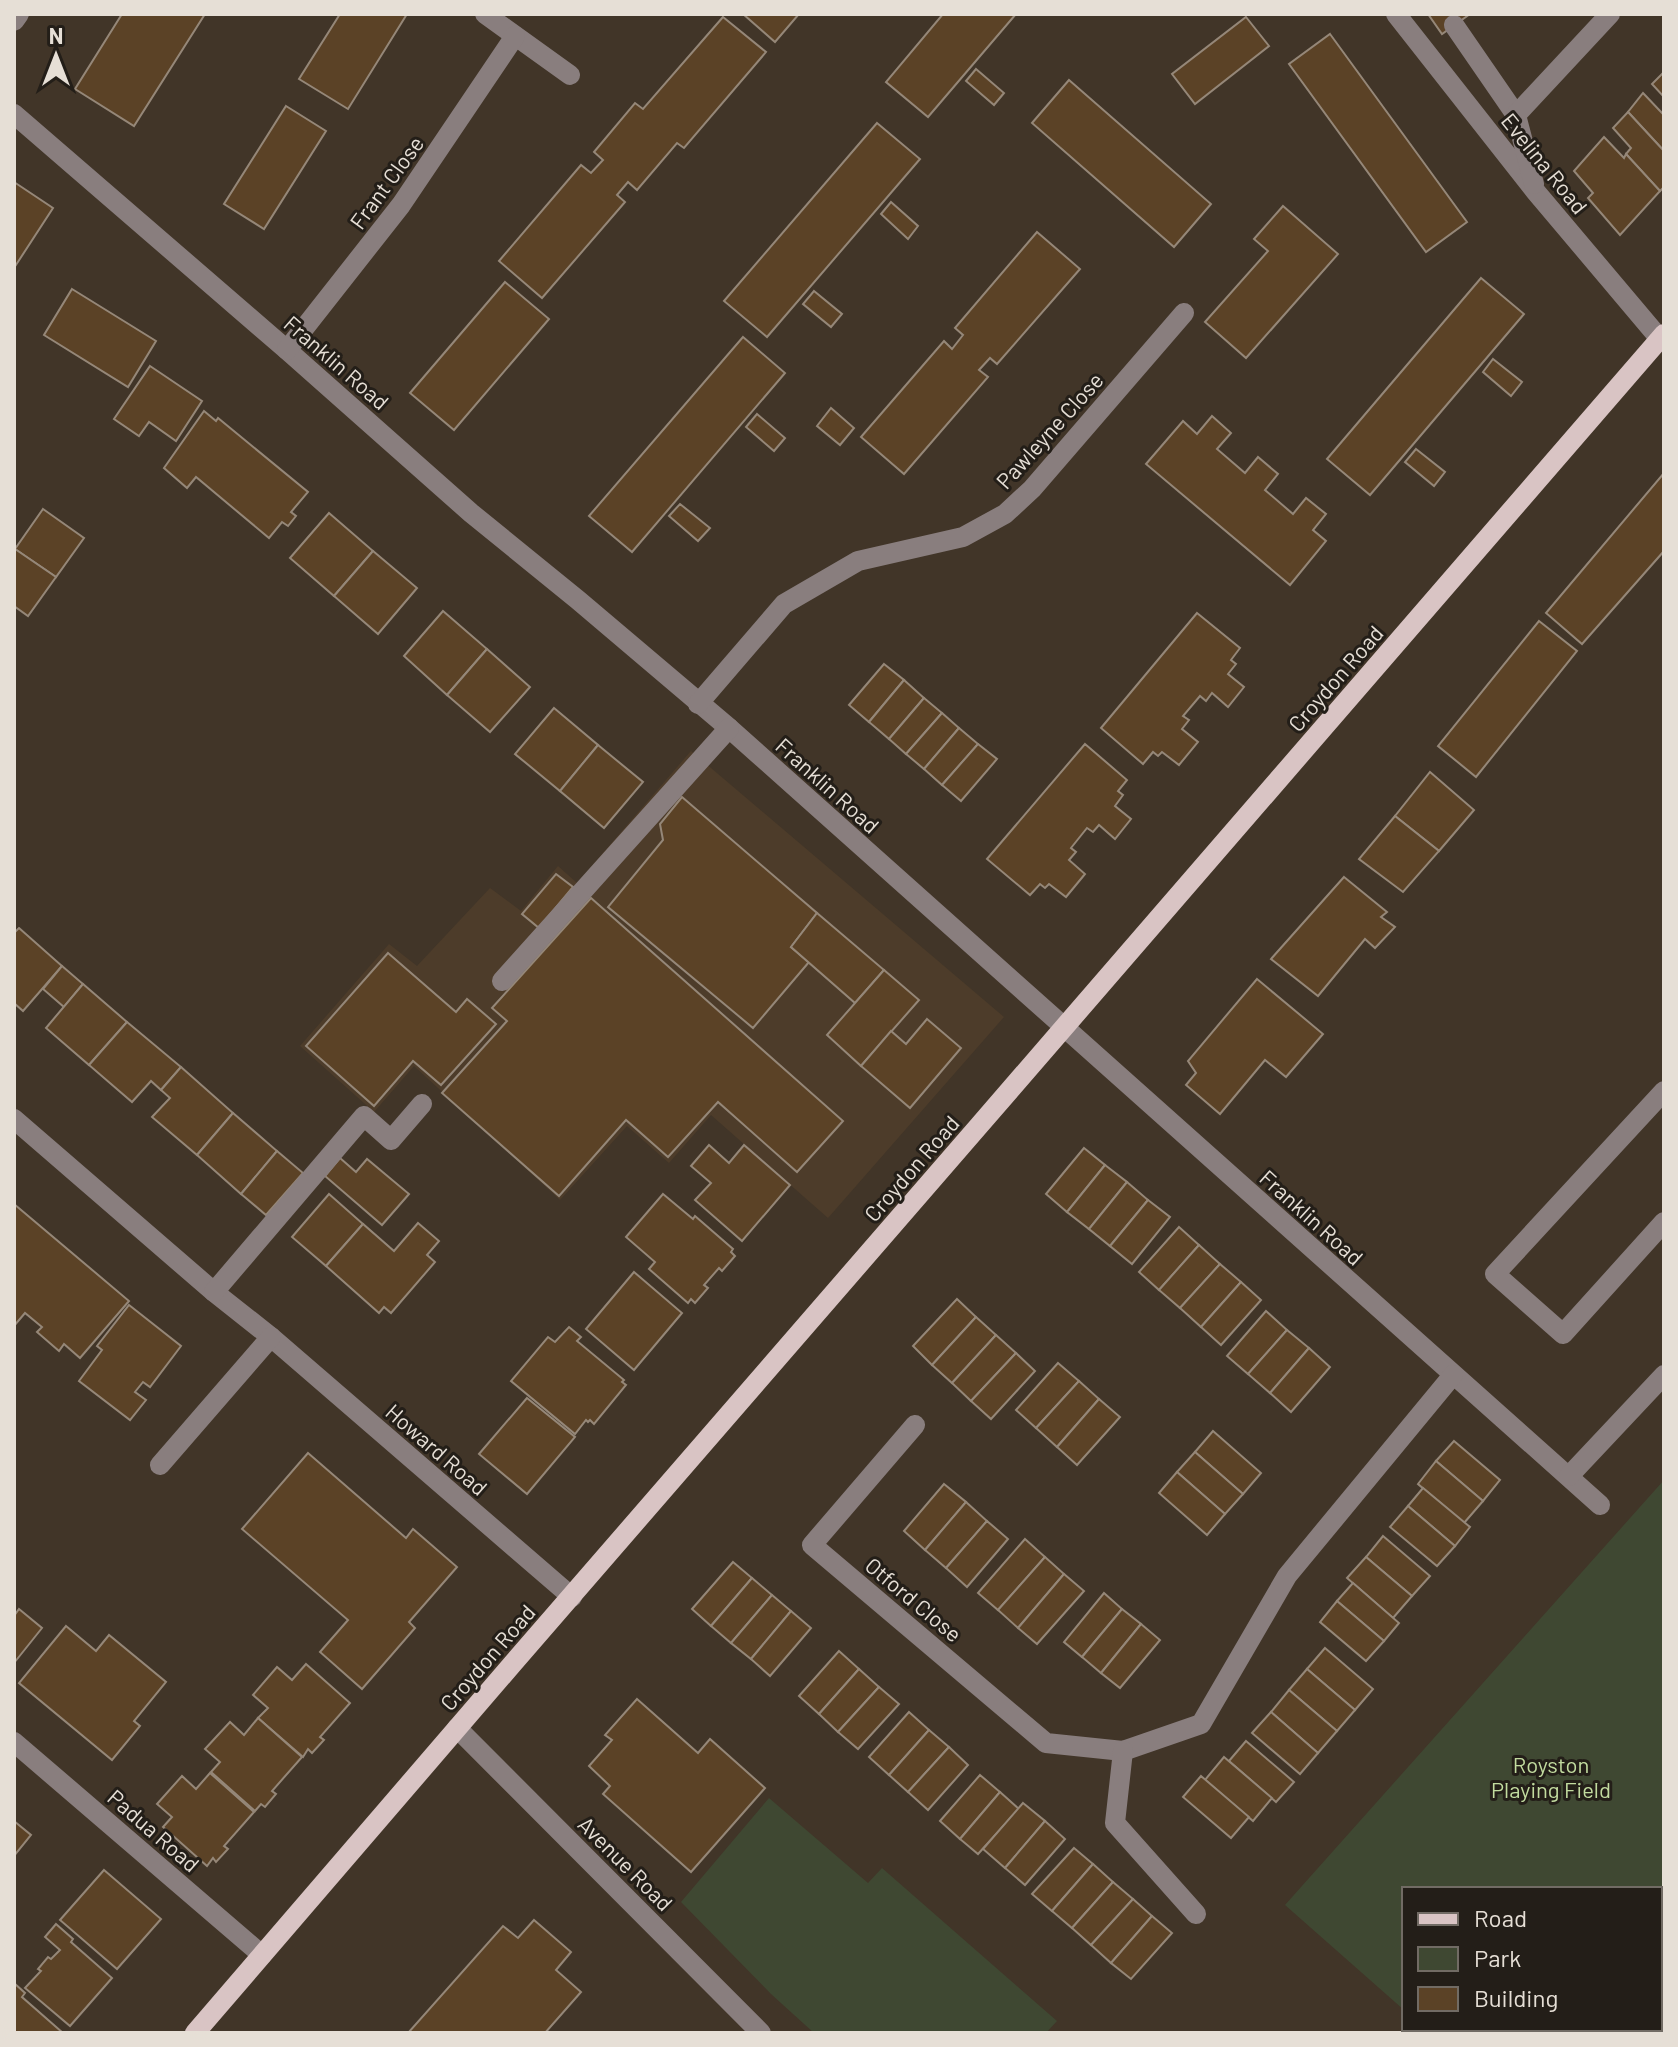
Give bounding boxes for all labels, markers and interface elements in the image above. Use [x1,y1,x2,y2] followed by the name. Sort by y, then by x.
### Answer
[16,16,96,96] north arrow
[49,22,63,48] text: N
[1497,107,1593,219] street label: Evelina Road
[344,131,428,233] street label: Frant Close
[279,310,395,414] street label: Franklin Road
[990,367,1108,493] street label: Pawleyne Close
[1282,620,1388,736] street label: Croydon Road
[771,732,885,838] street label: Franklin Road
[858,1110,964,1226] street label: Croydon Road
[1255,1164,1369,1270] street label: Franklin Road
[381,1398,493,1500] street label: Howard Road
[861,1551,967,1647] street label: Otford Close
[434,1599,540,1715] street label: Croydon Road
[1491,1751,1611,1802] park label: Royston Playing Field
[103,1783,205,1877] street label: Padua Road
[573,1810,679,1916] street label: Avenue Road
[1402,1887,1662,2031] legend
[1474,1903,1527,1932] text: Road
[1474,1943,1521,1972] text: Park
[1474,1983,1558,2012] text: Building

